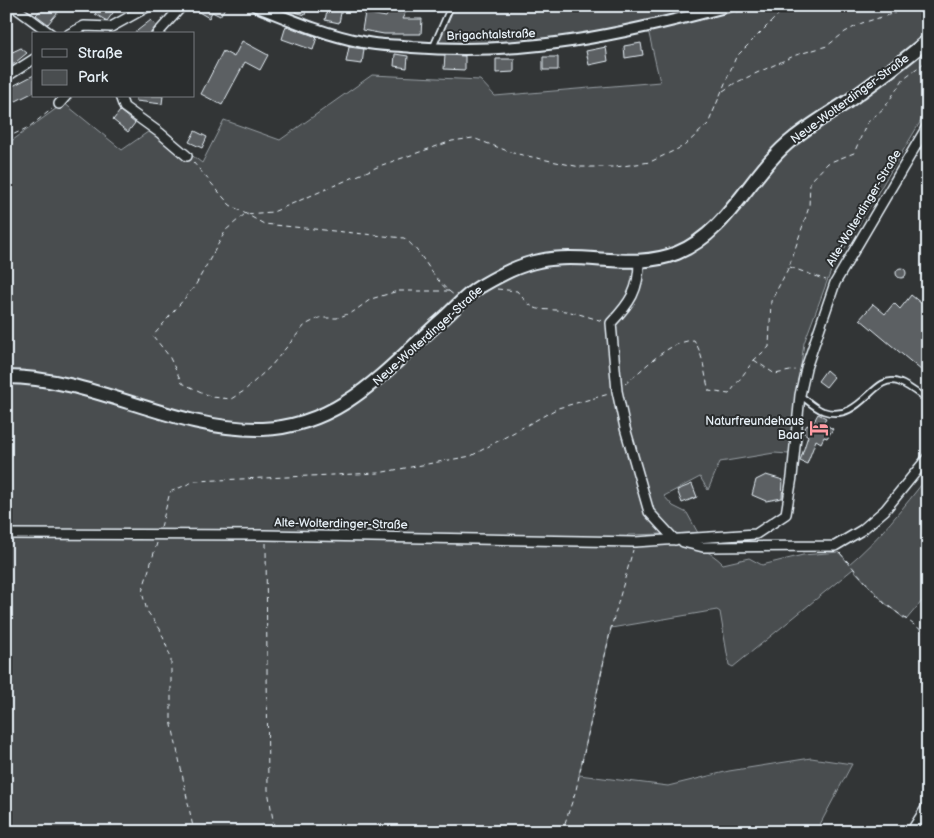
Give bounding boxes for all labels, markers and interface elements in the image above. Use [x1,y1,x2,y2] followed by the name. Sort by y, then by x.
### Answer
[446,26,536,44] street label: Brigachtalstraße
[32,32,195,98] legend
[78,44,123,63] text: Straße
[788,51,912,147] street label: Neue-Wolterdinger-Straße
[78,68,109,87] text: Park
[823,147,905,269] street label: Alte-Wolterdinger-Straße
[370,283,486,389] street label: Neue-Wolterdinger-Straße
[705,414,805,443] place label: Naturfreundehaus Baar
[808,417,830,439] hotel icon: Naturfreundehaus Baar
[274,515,408,533] street label: Alte-Wolterdinger-Straße

